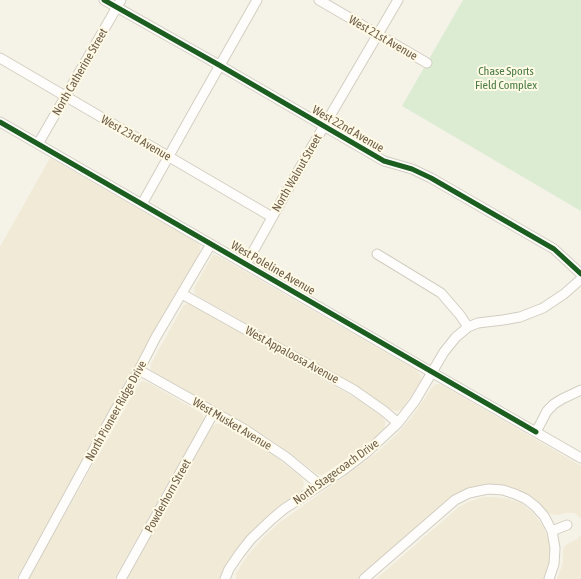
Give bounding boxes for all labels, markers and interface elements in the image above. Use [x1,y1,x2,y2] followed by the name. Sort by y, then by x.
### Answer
[346,13,420,63] street label: West 21st Avenue
[49,26,111,118] street label: North Catherine Street
[475,64,537,92] park label: Chase Sports Field Complex
[309,103,387,155] street label: West 22nd Avenue
[98,112,174,164] street label: West 23rd Avenue
[269,132,325,214] street label: North Walnut Street
[228,238,318,298] street label: West Poleline Avenue
[243,323,341,387] street label: West Appaloosa Avenue
[82,358,150,464] street label: North Pioneer Ridge Drive
[190,395,274,453] street label: West Musket Avenue
[290,436,382,508] street label: North Stagecoach Drive
[142,457,194,535] street label: Powderhorn Street

